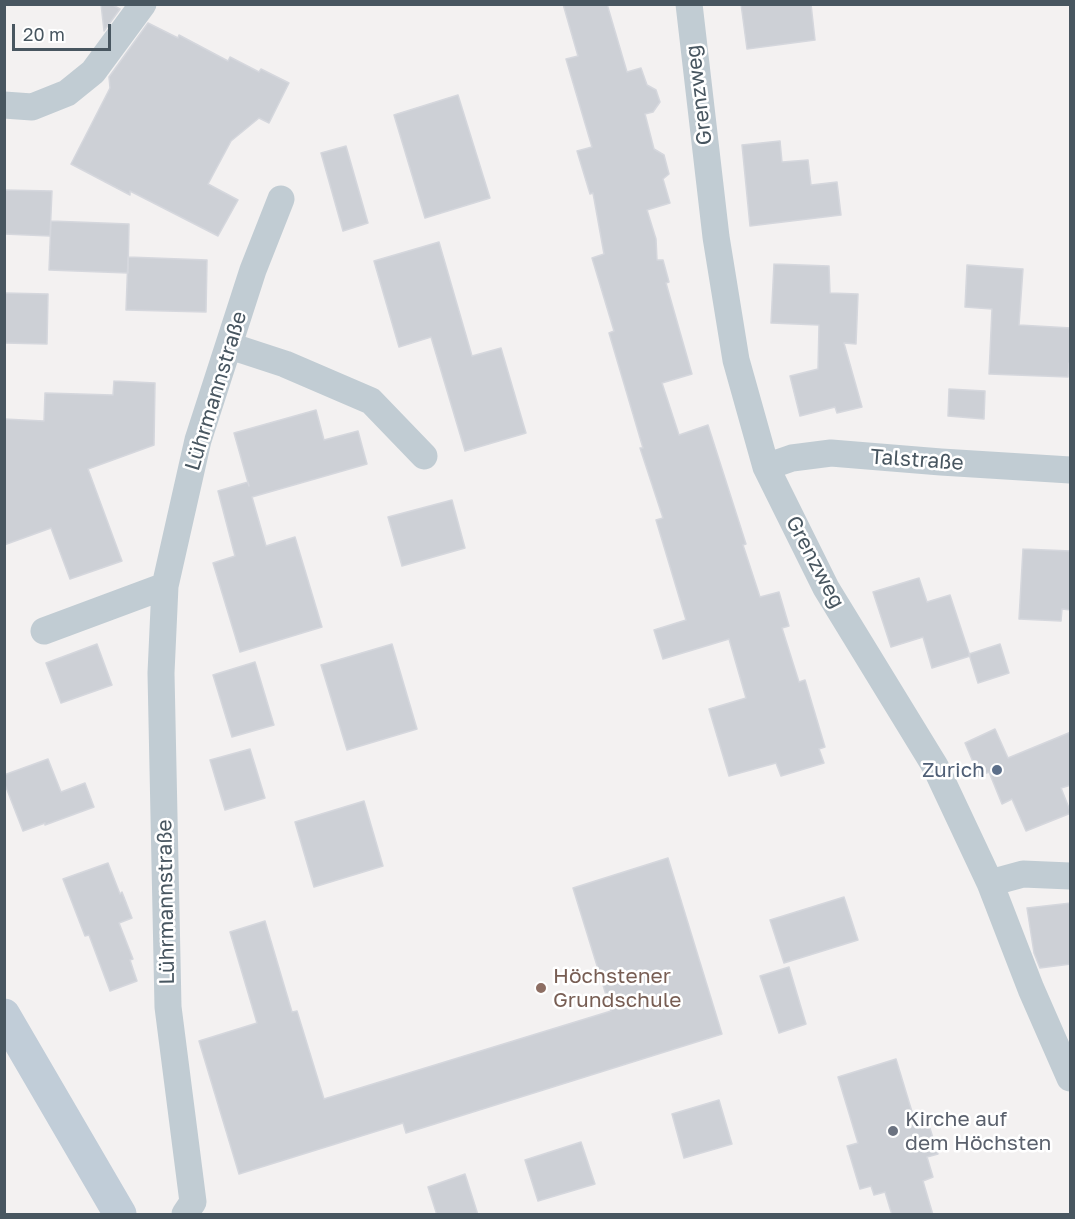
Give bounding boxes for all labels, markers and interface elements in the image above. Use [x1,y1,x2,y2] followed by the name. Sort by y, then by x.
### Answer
[15,12,114,50] scale bar
[23,23,65,45] text: 20 m
[680,43,718,147] street label: Grenzweg
[180,308,252,474] street label: Lührmannstraße
[870,444,964,476] street label: Talstraße
[780,512,850,612] street label: Grenzweg
[922,757,985,783] place label: Zurich
[990,763,1004,777] marker: Zurich
[152,819,180,985] street label: Lührmannstraße
[553,963,681,1013] place label: Höchstener Grundschule
[534,981,548,995] marker: Höchstener Grundschule
[905,1106,1051,1156] place label: Kirche auf dem Höchsten
[886,1124,900,1138] marker: Kirche auf dem Höchsten

